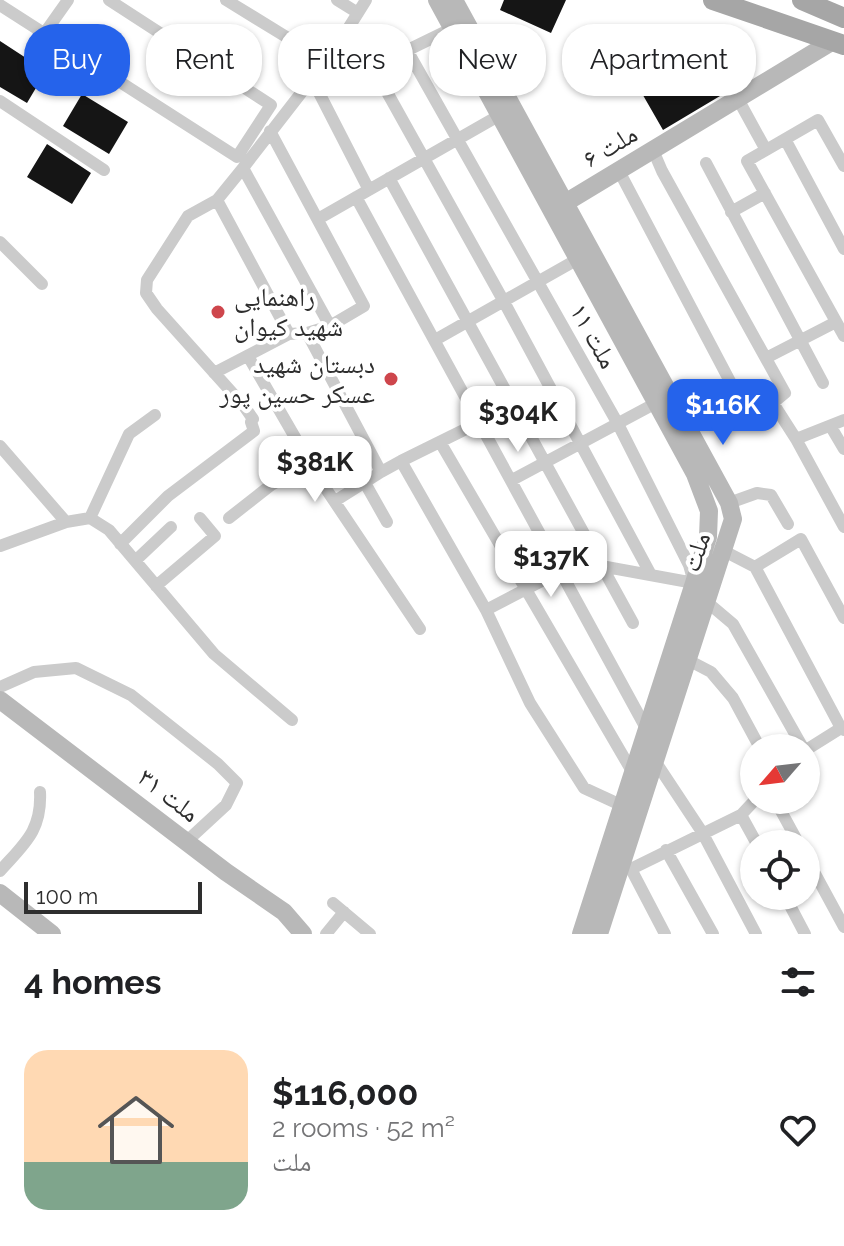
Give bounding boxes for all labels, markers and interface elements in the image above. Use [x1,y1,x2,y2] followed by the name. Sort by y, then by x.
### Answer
[24,24,130,96] chip: Buy
[146,24,262,96] chip: Rent
[278,24,413,96] chip: Filters
[429,24,546,96] chip: New
[562,24,756,96] chip: Apartment
[578,118,642,174] street label: ملت ۶
[234,282,343,343] place label: راهنمایی شهید کیوان
[564,298,624,374] street label: ملت ۱۱
[209,303,227,321] marker: راهنمایی شهید کیوان
[218,349,375,410] place label: دبستان شهید عسکر حسین پور
[382,370,400,388] marker: دبستان شهید عسکر حسین پور
[667,379,779,447] pin: $116K
[462,386,574,454] pin: $304K
[685,390,761,420] text: $116K
[478,397,558,427] text: $304K
[259,436,371,504] pin: $381K
[277,447,353,477] text: $381K
[676,529,716,575] street label: ملت
[495,531,607,599] pin: $137K
[513,542,589,572] text: $137K
[740,734,820,814] north arrow
[740,734,820,910] map controls
[132,762,206,828] street label: ملت ۳۱
[740,830,820,910] button: locate
[24,878,202,914] scale bar
[36,883,98,909] text: 100 m
[776,960,820,1004] icon: filters
[24,962,162,1002] text: 4 homes
[272,1073,418,1113] text: $116,000
[88,1082,184,1178] icon: home
[776,1108,820,1152] icon: heart
[272,1113,455,1143] text: 2 rooms · 52 m²
[272,1147,311,1177] text: ملت

